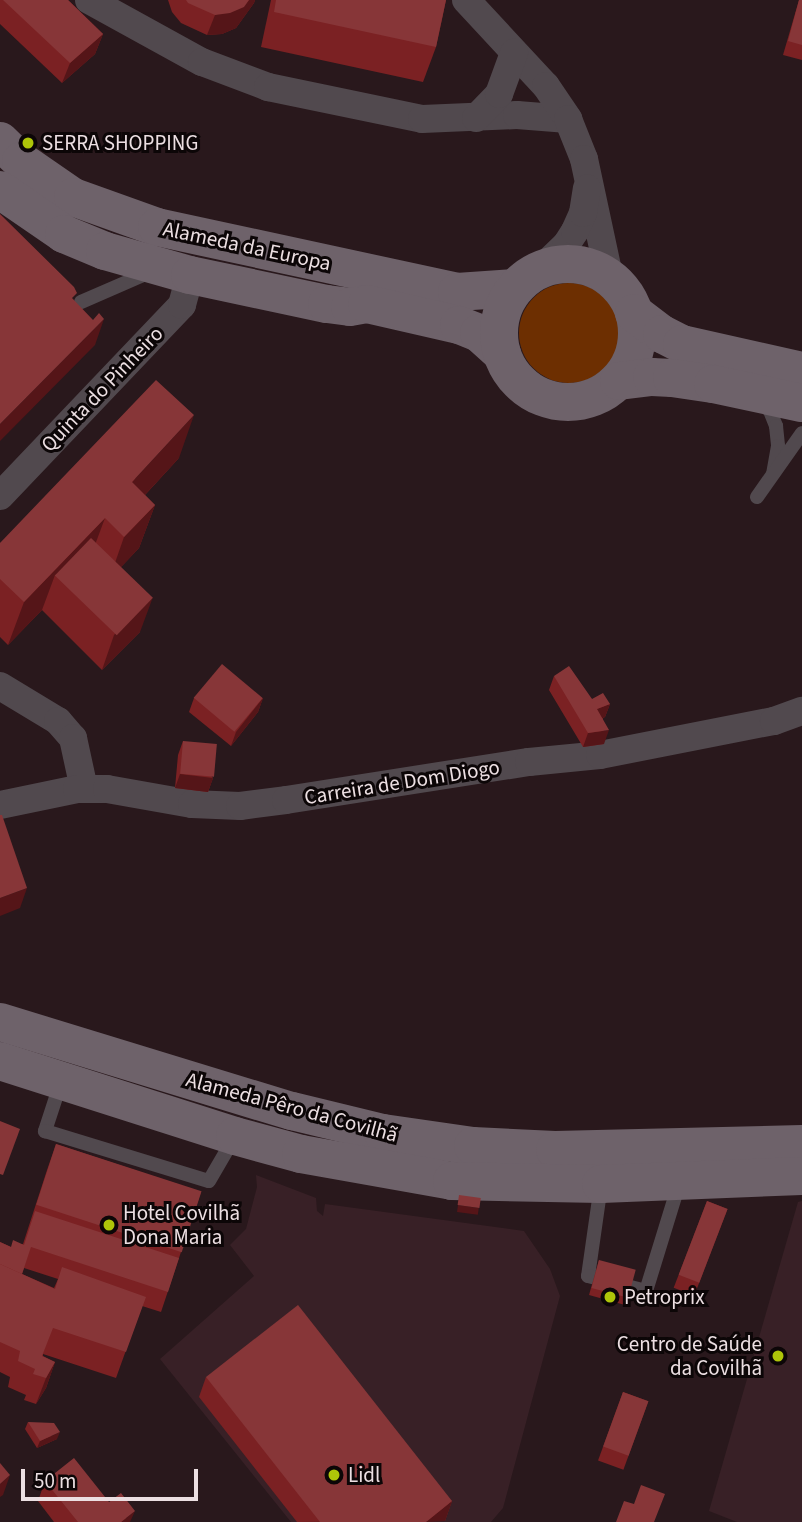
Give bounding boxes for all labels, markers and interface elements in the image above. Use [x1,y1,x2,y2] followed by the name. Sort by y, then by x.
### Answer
[42,130,198,156] place label: SERRA SHOPPING
[20,135,36,151] marker: SERRA SHOPPING
[161,216,333,276] street label: Alameda da Europa
[36,321,168,457] street label: Quinta do Pinheiro
[303,754,501,810] street label: Carreira de Dom Diogo
[183,1067,401,1147] street label: Alameda Pêro da Covilhã
[123,1200,240,1250] place label: Hotel Covilhã Dona Maria
[101,1217,117,1233] marker: Hotel Covilhã Dona Maria
[624,1284,705,1310] place label: Petroprix
[602,1289,618,1305] marker: Petroprix
[617,1331,762,1381] place label: Centro de Saúde da Covilhã
[768,1346,788,1366] marker: Centro de Saúde da Covilhã
[24,1456,201,1500] scale bar
[348,1462,380,1488] place label: Lidl
[34,1466,76,1496] text: 50 m
[326,1467,342,1483] marker: Lidl

